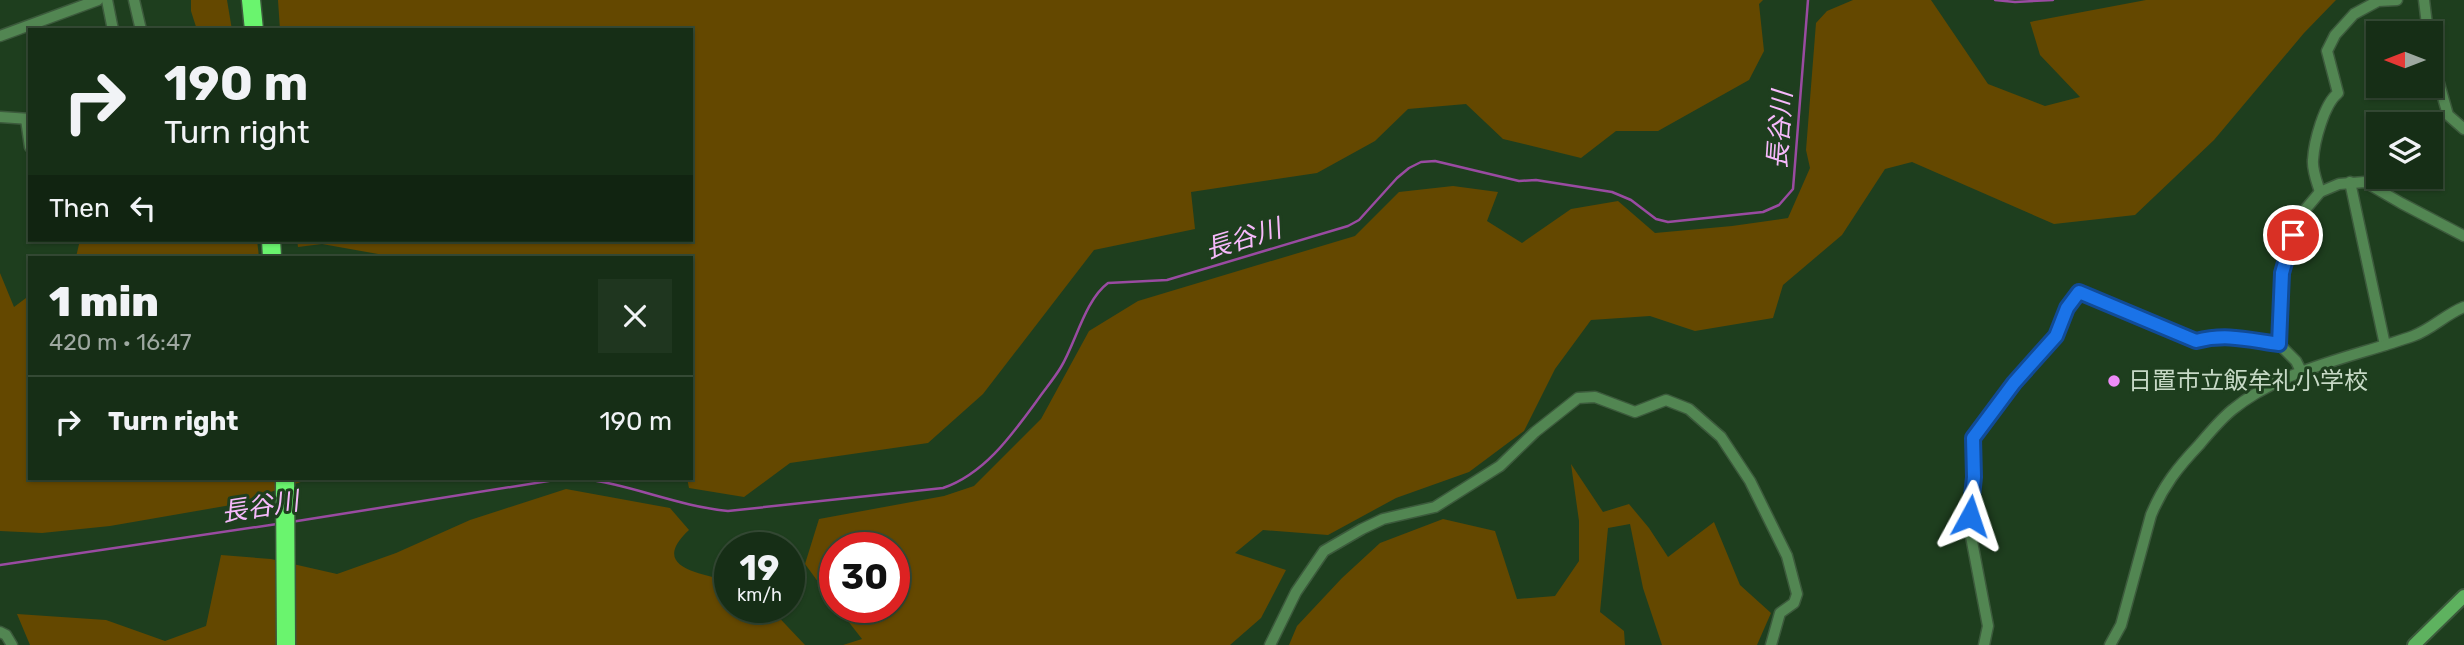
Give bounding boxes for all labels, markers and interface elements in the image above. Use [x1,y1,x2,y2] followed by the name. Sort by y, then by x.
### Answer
[2366,21,2443,98] north arrow
[2366,21,2443,189] map controls
[164,54,308,112] text: 190 m
[49,56,140,147] icon: right
[1762,87,1798,170] water label: 長谷川
[2366,112,2443,189] button: layers
[164,113,309,151] text: Turn right
[124,189,162,227] icon: left
[49,193,110,224] text: Then
[2263,205,2323,265] pin
[1201,212,1288,265] water label: 長谷川
[2274,216,2312,254] icon: arrive
[49,277,159,327] text: 1 min
[598,279,672,353] button: close
[49,328,192,356] text: 420 m · 16:47
[2128,367,2368,395] place label: 日置市立飯牟礼小学校
[2106,373,2122,389] marker: 日置市立飯牟礼小学校
[49,403,87,441] icon: right
[108,406,238,437] text: Turn right
[599,406,672,437] text: 190 m
[1933,479,2007,553] position arrow
[219,485,304,528] water label: 長谷川
[819,532,910,623] speed limit sign: 30
[740,547,779,589] text: 19
[737,584,782,606] text: km/h

